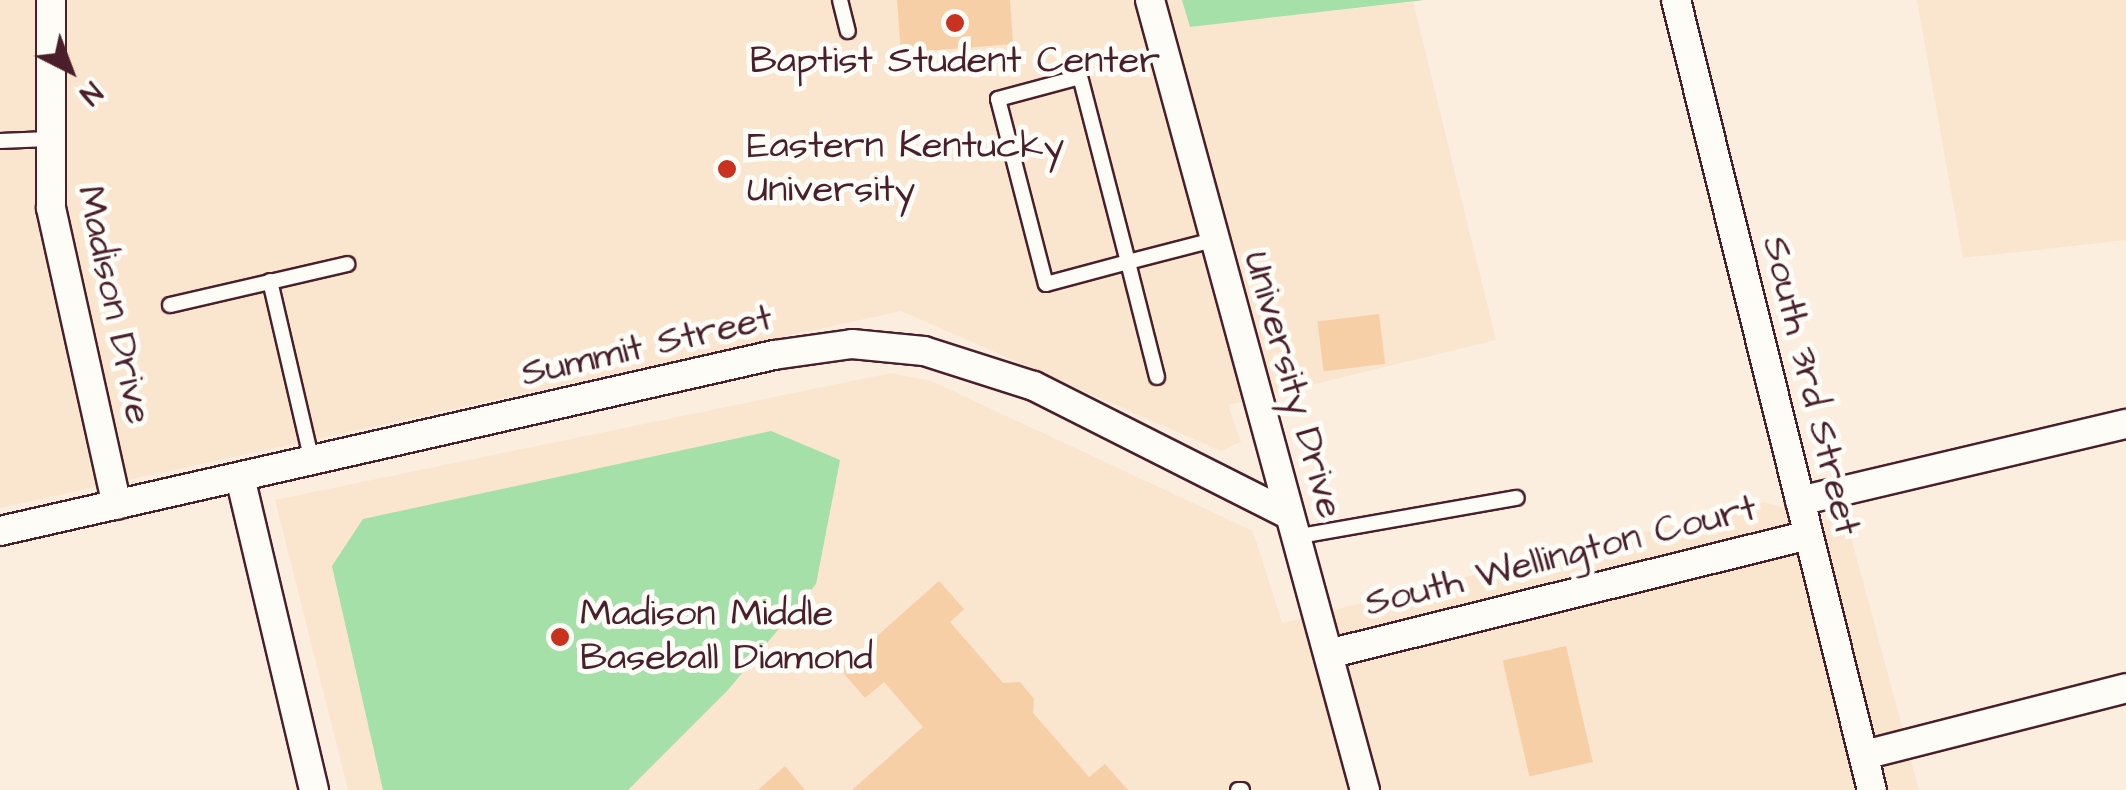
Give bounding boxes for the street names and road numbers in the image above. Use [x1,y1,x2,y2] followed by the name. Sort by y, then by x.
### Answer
[66,182,160,428] street label: Madison Drive
[1751,232,1869,540] street label: South 3rd Street
[1232,246,1352,524] street label: University Drive
[517,296,777,398] street label: Summit Street
[1360,486,1762,628] street label: South Wellington Court

